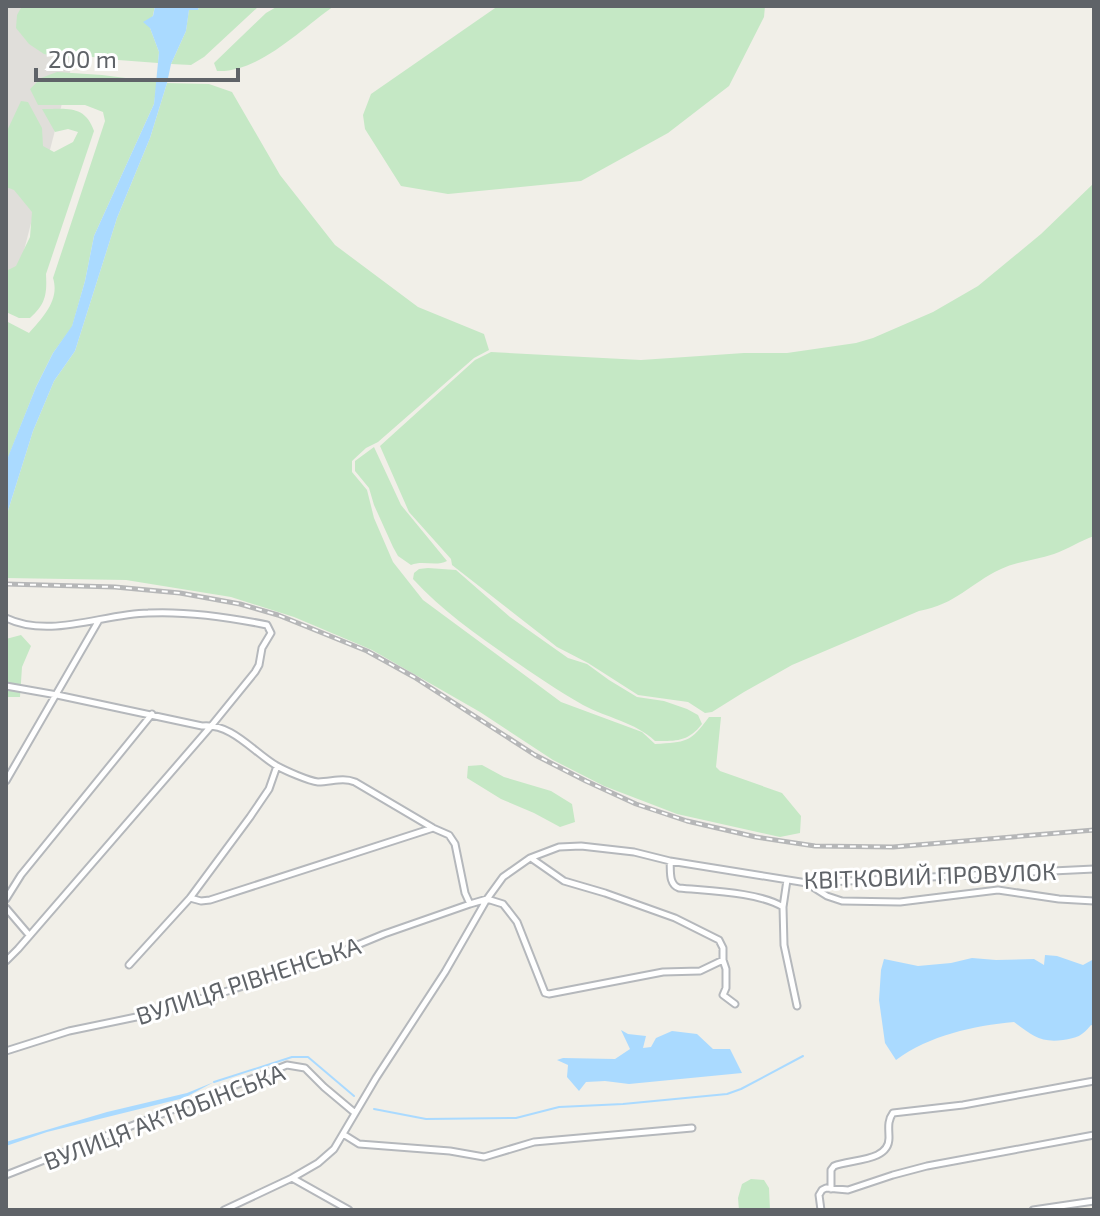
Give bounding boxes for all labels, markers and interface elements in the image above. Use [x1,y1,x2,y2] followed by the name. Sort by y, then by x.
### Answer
[36,32,238,82] scale bar
[48,44,117,73] text: 200 m
[803,856,1057,894] street label: КВІТКОВИЙ ПРОВУЛОК
[132,930,364,1030] street label: ВУЛИЦЯ РІВНЕНСЬКА
[39,1057,289,1175] street label: ВУЛИЦЯ АКТЮБІНСЬКА

